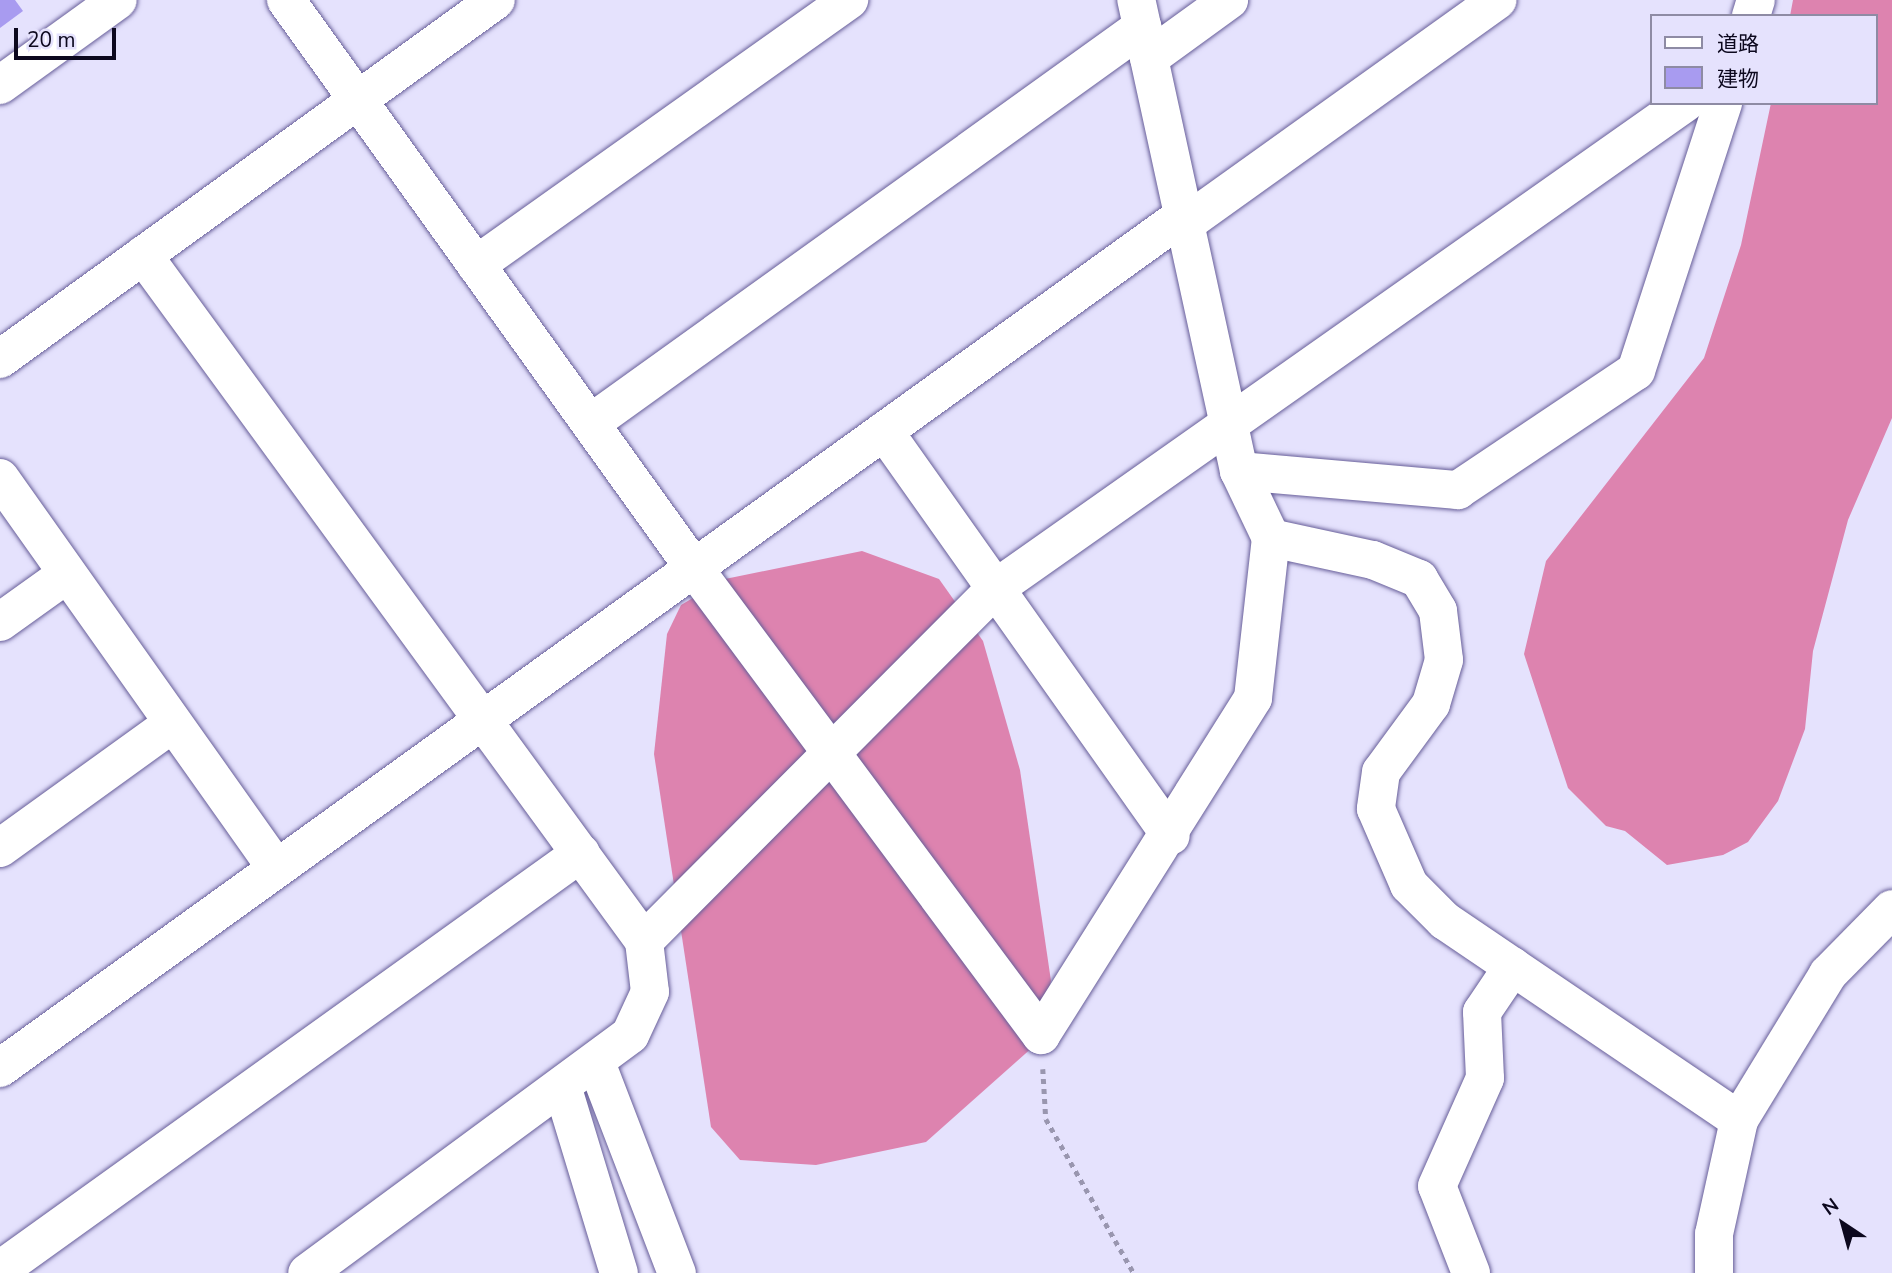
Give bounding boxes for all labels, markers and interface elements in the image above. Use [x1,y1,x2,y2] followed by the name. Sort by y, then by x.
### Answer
[18,14,119,58] scale bar
[1650,14,1878,105] legend
[27,26,76,54] text: 20 m
[1717,30,1759,58] text: 道路
[1717,65,1759,93] text: 建物
[1808,1189,1878,1259] north arrow
[1817,1192,1844,1222] text: N

